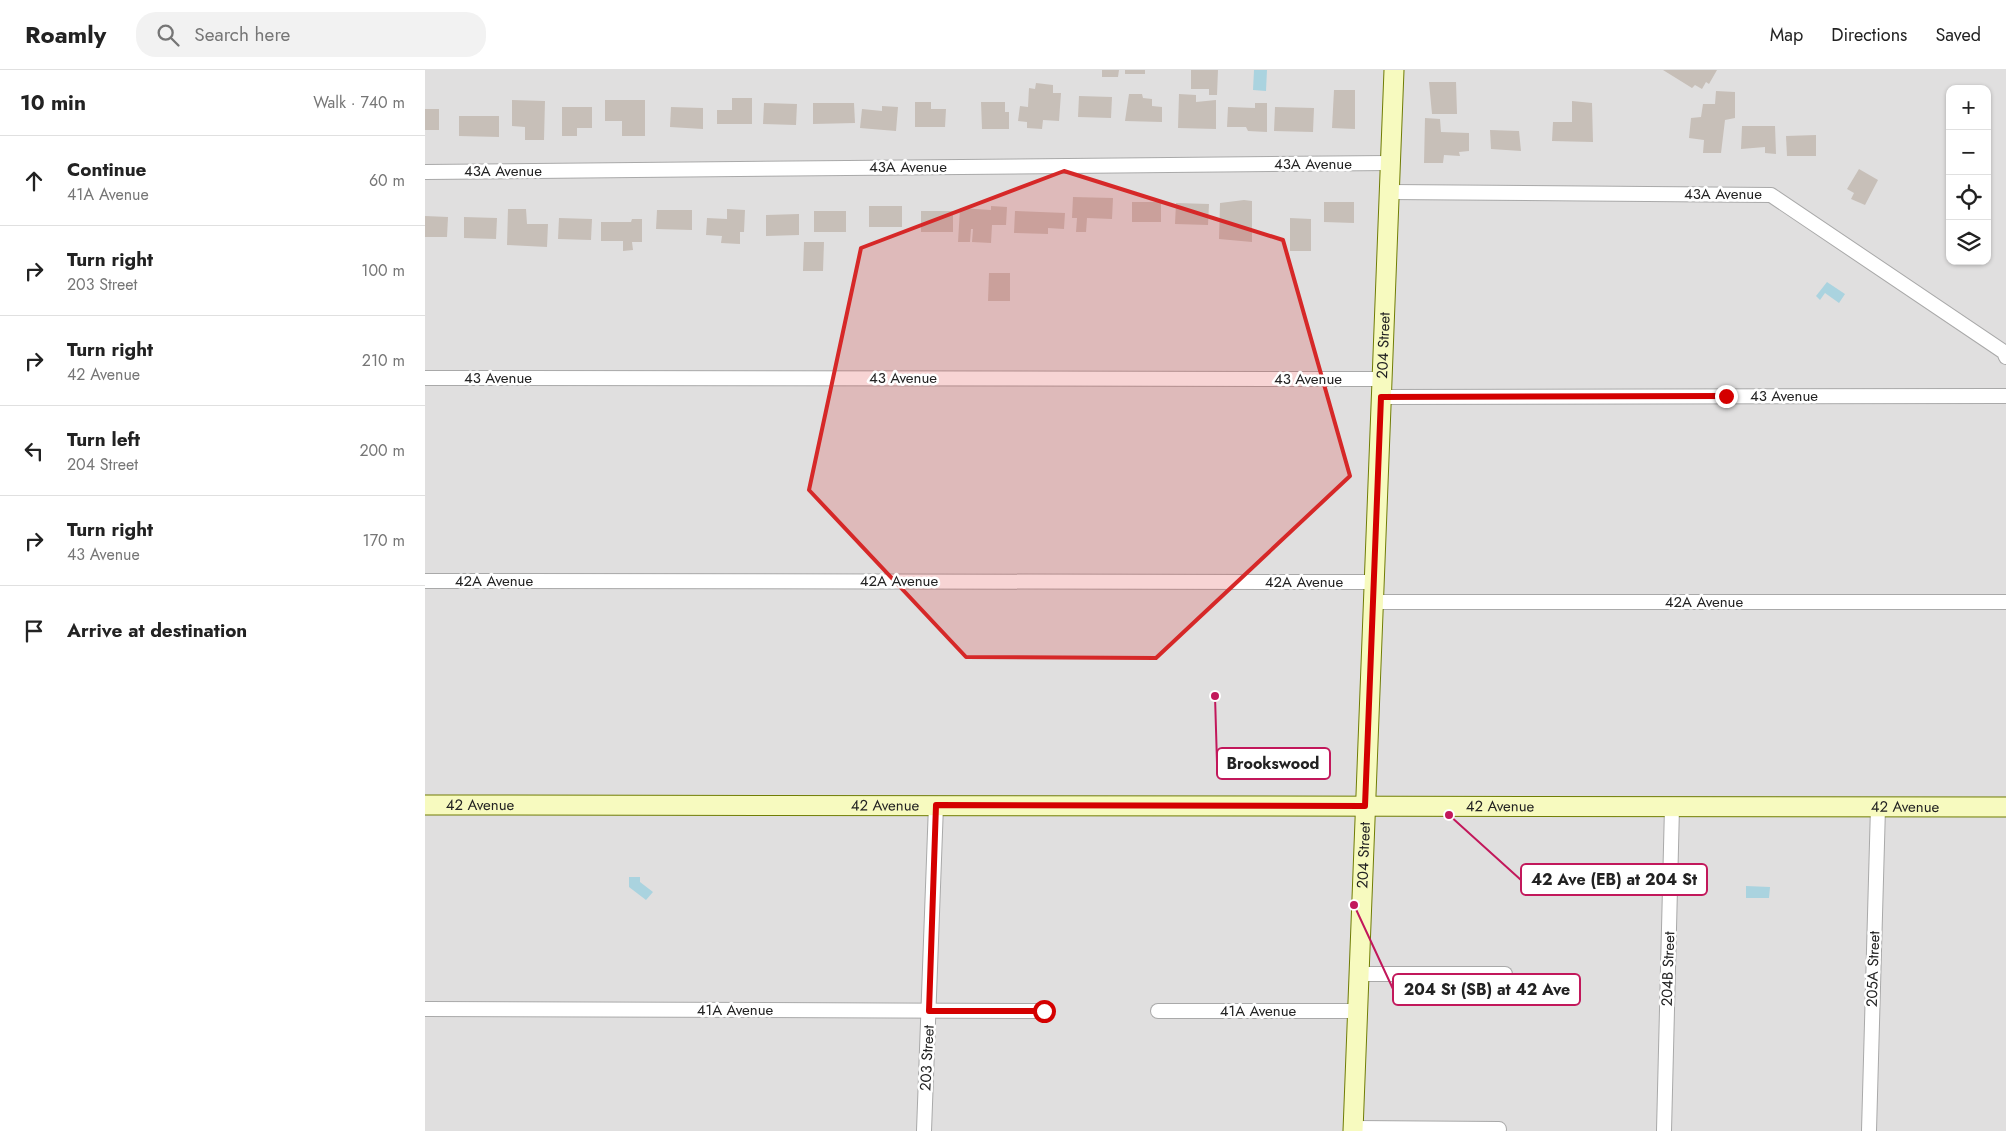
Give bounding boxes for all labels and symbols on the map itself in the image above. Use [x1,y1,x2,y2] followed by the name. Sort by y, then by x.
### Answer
[1274,153,1352,175] street label: 43A Avenue
[869,156,947,178] street label: 43A Avenue
[464,160,542,182] street label: 43A Avenue
[1684,183,1762,205] street label: 43A Avenue
[1371,311,1396,379] street label: 204 Street
[464,367,532,389] street label: 43 Avenue
[869,367,937,389] street label: 43 Avenue
[1274,368,1342,390] street label: 43 Avenue
[1715,385,1738,408] route end
[1750,385,1818,407] street label: 43 Avenue
[455,570,533,592] street label: 42A Avenue
[860,570,938,592] street label: 42A Avenue
[1265,571,1343,593] street label: 42A Avenue
[1665,591,1743,613] street label: 42A Avenue
[1217,748,1330,779] callout: Brookswood
[1227,752,1319,775] text: Brookswood
[446,794,515,816] street label: 42 Avenue
[851,795,920,817] street label: 42 Avenue
[1466,795,1535,817] street label: 42 Avenue
[1871,796,1940,818] street label: 42 Avenue
[1351,821,1376,889] street label: 204 Street
[1521,864,1707,895] callout: 42 Ave (EB) at 204 St
[1531,868,1698,891] text: 42 Ave (EB) at 204 St
[1861,930,1885,1007] street label: 205A Street
[1656,931,1680,1007] street label: 204B Street
[1393,974,1580,1005] callout: 204 St (SB) at 42 Ave
[1404,978,1570,1001] text: 204 St (SB) at 42 Ave
[697,999,774,1021] street label: 41A Avenue
[1033,1000,1056,1023] route start
[1220,1000,1297,1022] street label: 41A Avenue
[914,1024,940,1092] street label: 203 Street

